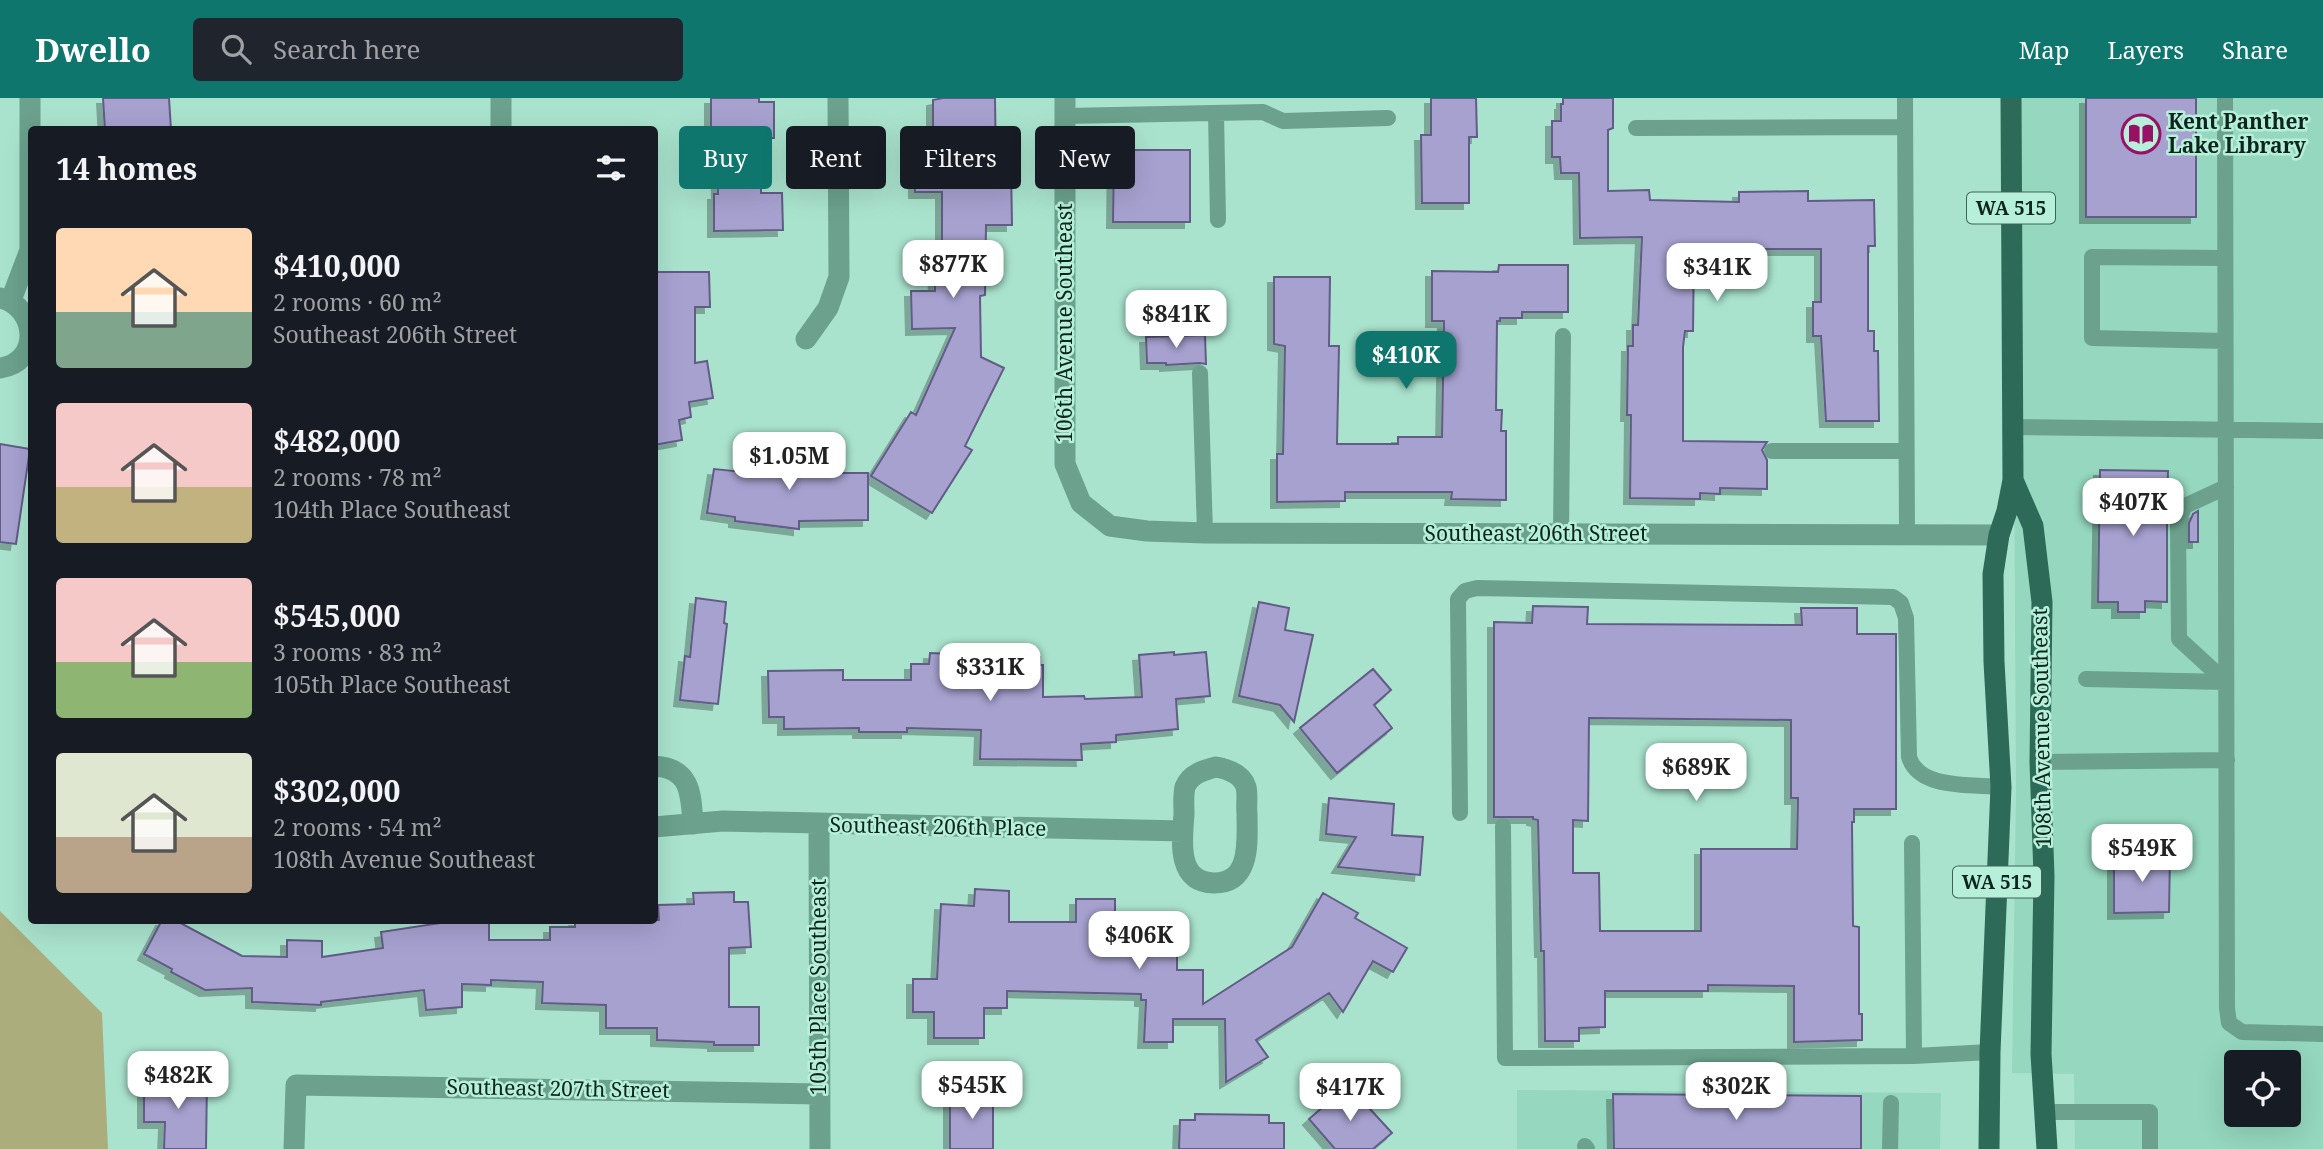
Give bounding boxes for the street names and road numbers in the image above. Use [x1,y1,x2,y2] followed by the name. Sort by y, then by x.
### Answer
[1967,192,2055,223] road number: WA 515
[1050,203,1078,443] street label: 106th Avenue Southeast
[1425,519,1647,547] street label: Southeast 206th Street
[2025,608,2057,848] street label: 108th Avenue Southeast
[829,810,1047,842] street label: Southeast 206th Place
[1953,866,2041,898] road number: WA 515
[804,879,832,1095] street label: 105th Place Southeast
[446,1072,670,1104] street label: Southeast 207th Street

